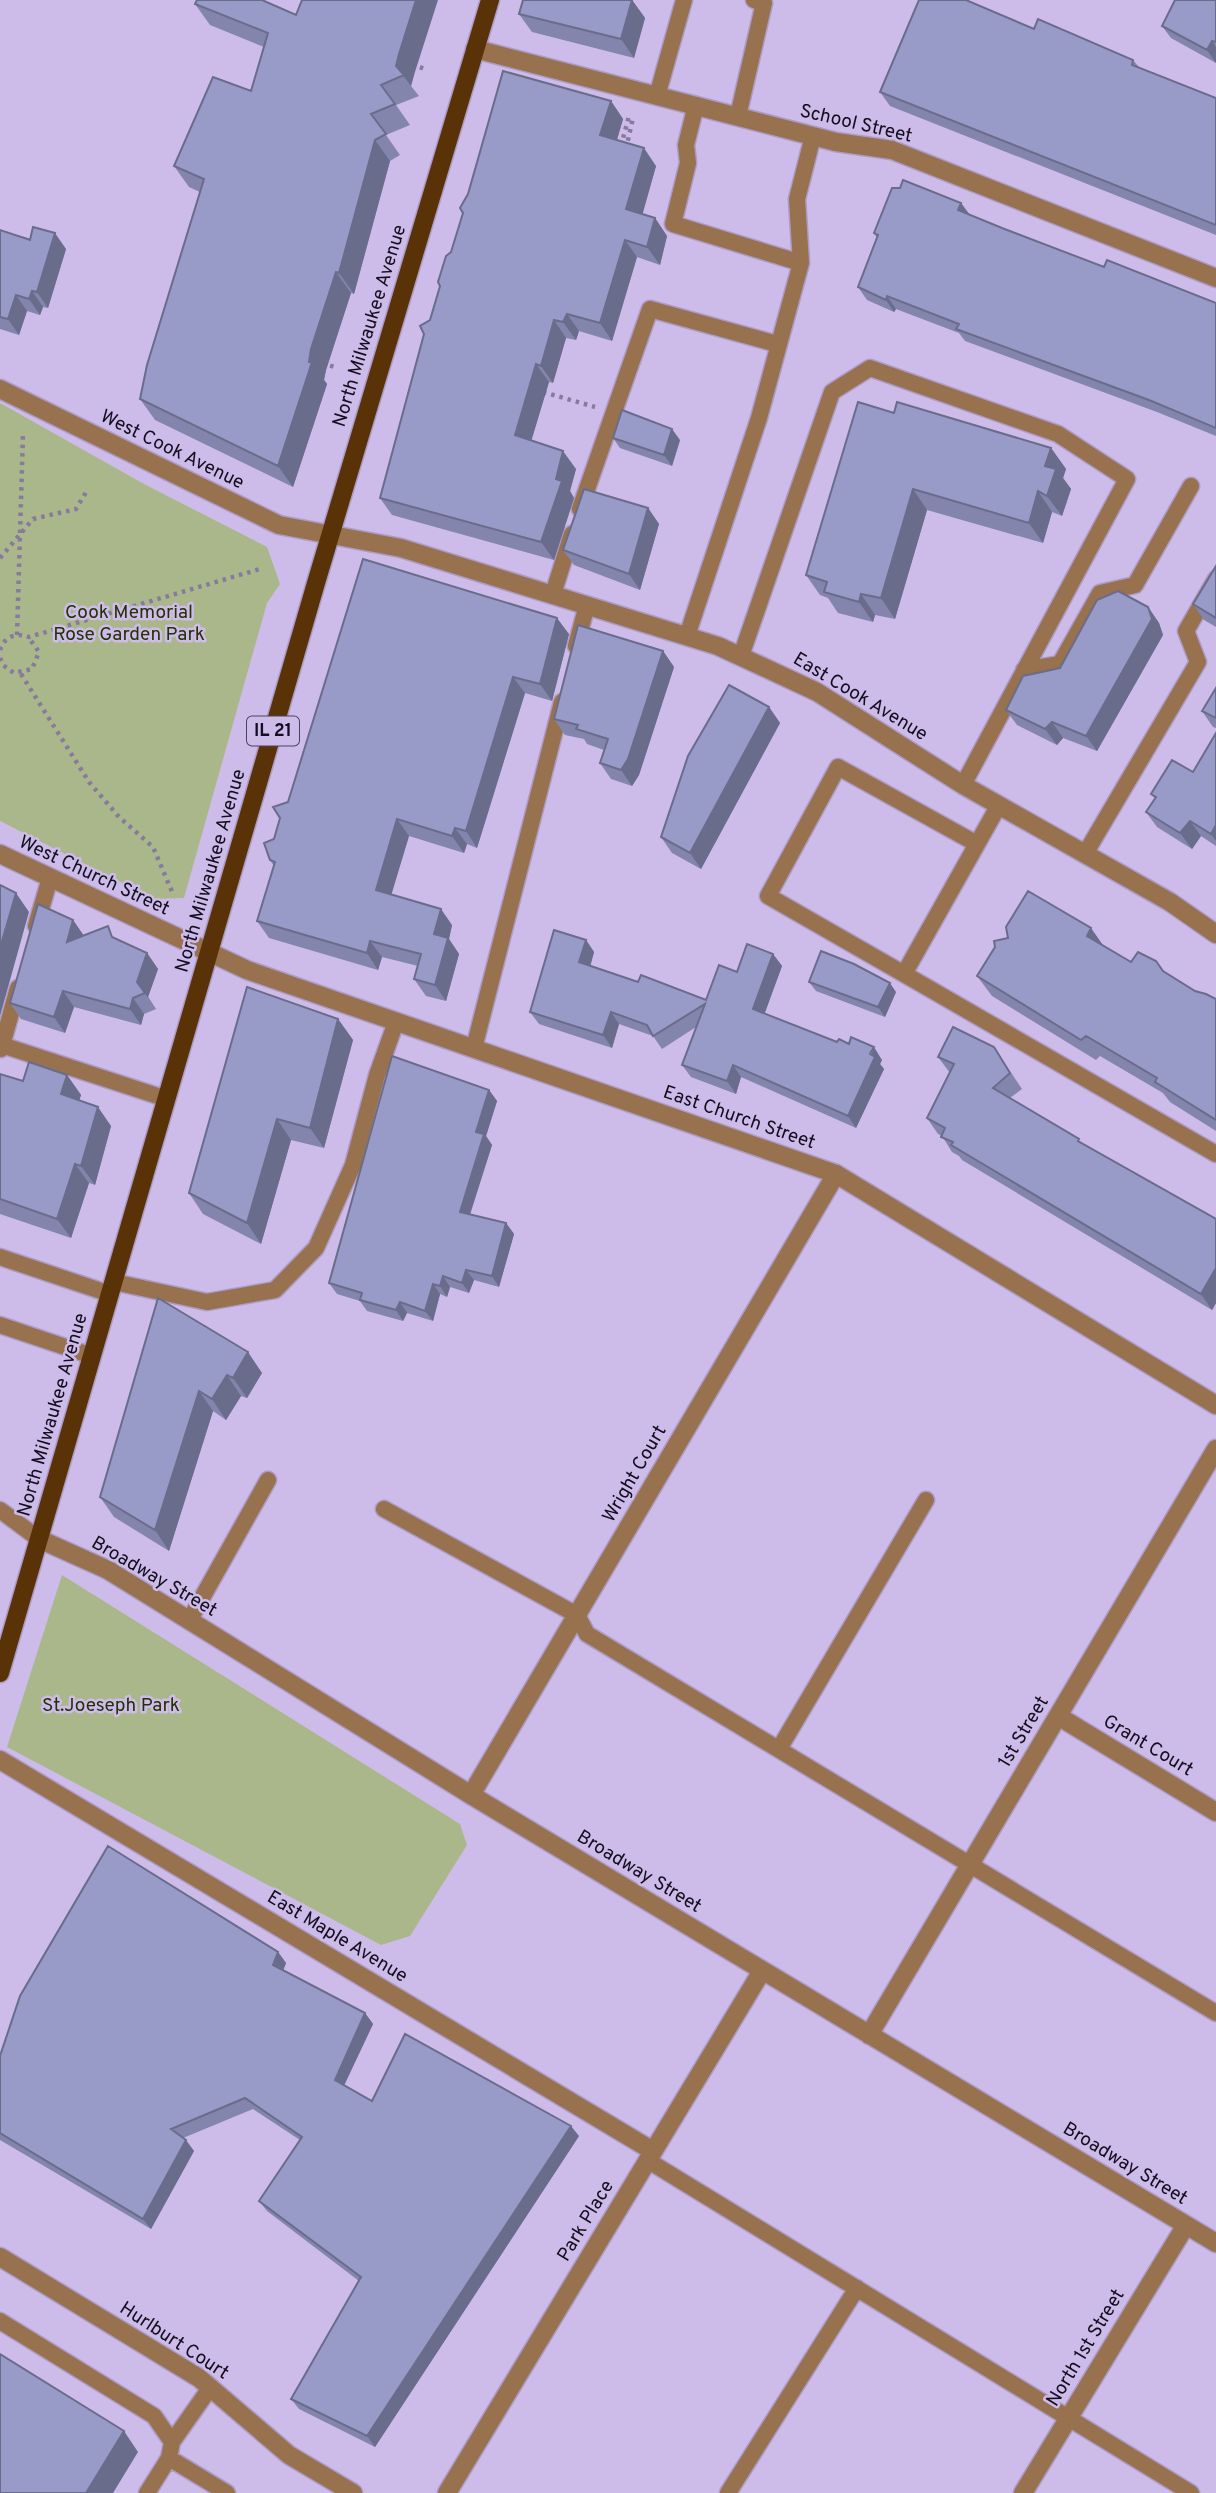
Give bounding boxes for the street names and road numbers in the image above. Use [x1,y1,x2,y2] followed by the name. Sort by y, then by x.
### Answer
[797,99,915,149] street label: School Street
[328,222,412,430] street label: North Milwaukee Avenue
[96,405,248,495] street label: West Cook Avenue
[788,647,932,747] street label: East Cook Avenue
[247,716,299,746] road number: IL 21
[170,767,252,975] street label: North Milwaukee Avenue
[15,831,173,921] street label: West Church Street
[660,1081,818,1155] street label: East Church Street
[12,1311,94,1519] street label: North Milwaukee Avenue
[597,1421,673,1527] street label: Wright Court
[87,1531,221,1623] street label: Broadway Street
[993,1692,1055,1772] street label: 1st Street
[1099,1710,1197,1782] street label: Grant Court
[572,1825,706,1919] street label: Broadway Street
[262,1886,412,1988] street label: East Maple Avenue
[1058,2117,1192,2211] street label: Broadway Street
[552,2176,620,2266] street label: Park Place
[1041,2285,1131,2411] street label: North 1st Street
[115,2297,233,2385] street label: Hurlburt Court

